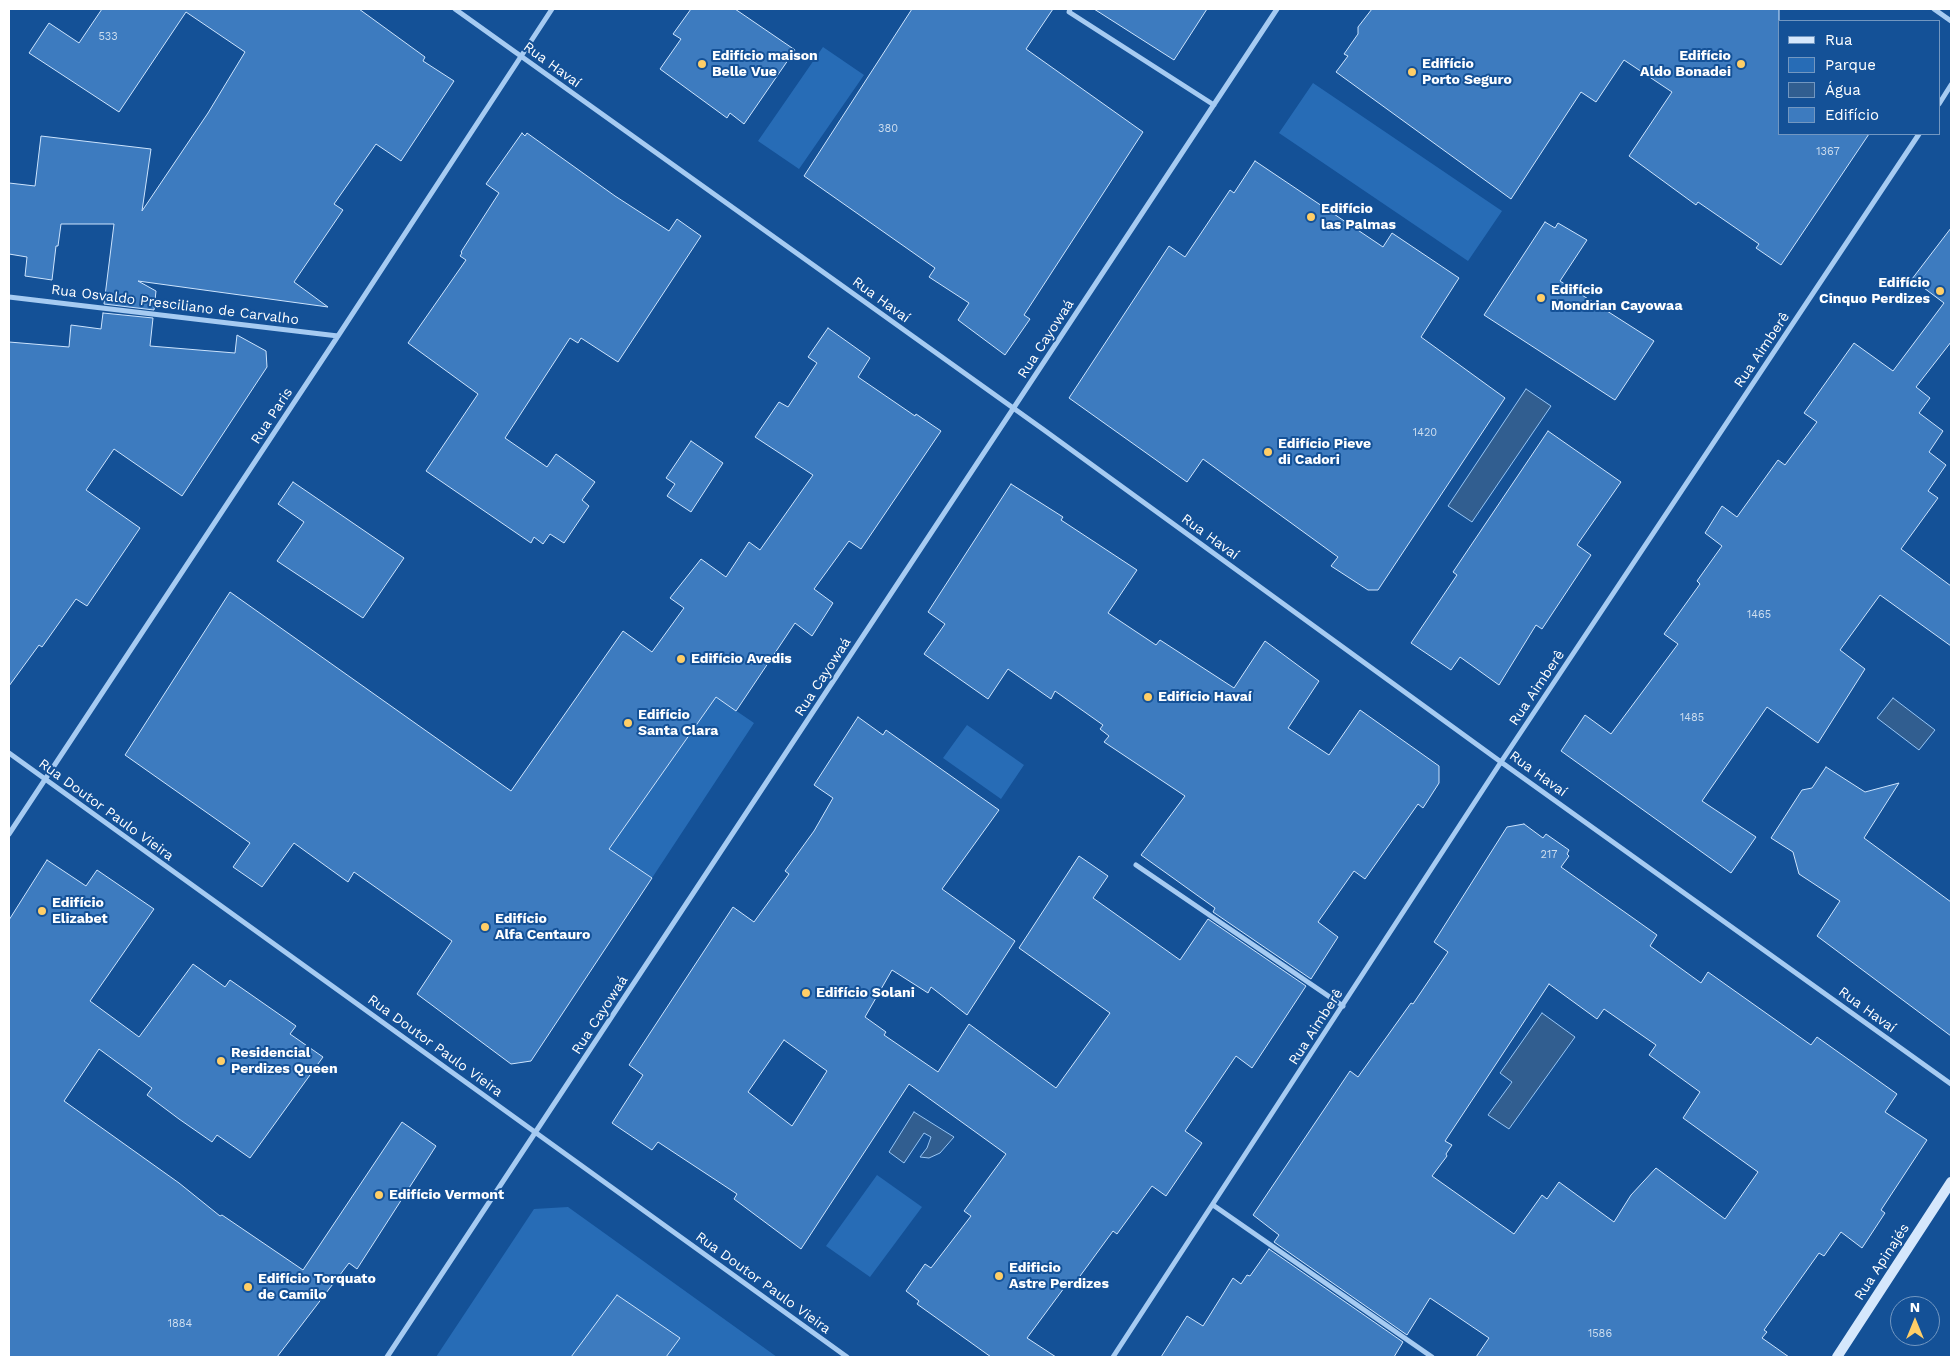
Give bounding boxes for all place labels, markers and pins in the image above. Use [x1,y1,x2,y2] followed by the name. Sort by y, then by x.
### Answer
[712,48,818,80] place label: Edifício maison Belle Vue
[1640,48,1731,80] place label: Edifício Aldo Bonadei
[1422,56,1512,88] place label: Edifício Porto Seguro
[696,58,708,70] marker: Edifício maison Belle Vue
[1735,58,1747,70] marker: Edifício Aldo Bonadei
[1406,66,1418,78] marker: Edifício Porto Seguro
[1321,201,1396,233] place label: Edifício las Palmas
[1305,211,1317,223] marker: Edifício las Palmas
[1819,275,1930,308] place label: Edifício Cinquo Perdizes
[1551,282,1683,314] place label: Edifício Mondrian Cayowaa
[1934,285,1946,297] marker: Edifício Cinquo Perdizes
[1535,292,1547,304] marker: Edifício Mondrian Cayowaa
[1278,436,1371,468] place label: Edifício Pieve di Cadori
[1262,446,1274,458] marker: Edifício Pieve di Cadori
[691,651,792,667] place label: Edifício Avedis
[675,653,687,665] marker: Edifício Avedis
[1158,689,1252,705] place label: Edifício Havaí
[1142,691,1154,703] marker: Edifício Havaí
[638,707,718,740] place label: Edifício Santa Clara
[622,717,634,729] marker: Edifício Santa Clara
[52,895,108,928] place label: Edifício Elizabet
[36,905,48,917] marker: Edifício Elizabet
[495,911,590,944] place label: Edifício Alfa Centauro
[479,921,491,933] marker: Edifício Alfa Centauro
[816,985,915,1001] place label: Edifício Solani
[800,987,812,999] marker: Edifício Solani
[231,1045,338,1078] place label: Residencial Perdizes Queen
[215,1055,227,1067] marker: Residencial Perdizes Queen
[389,1187,504,1203] place label: Edifício Vermont
[373,1189,385,1201] marker: Edifício Vermont
[1009,1260,1109,1292] place label: Edificio Astre Perdizes
[993,1270,1005,1282] marker: Edificio Astre Perdizes
[258,1271,376,1304] place label: Edifício Torquato de Camilo
[242,1281,254,1293] marker: Edifício Torquato de Camilo

